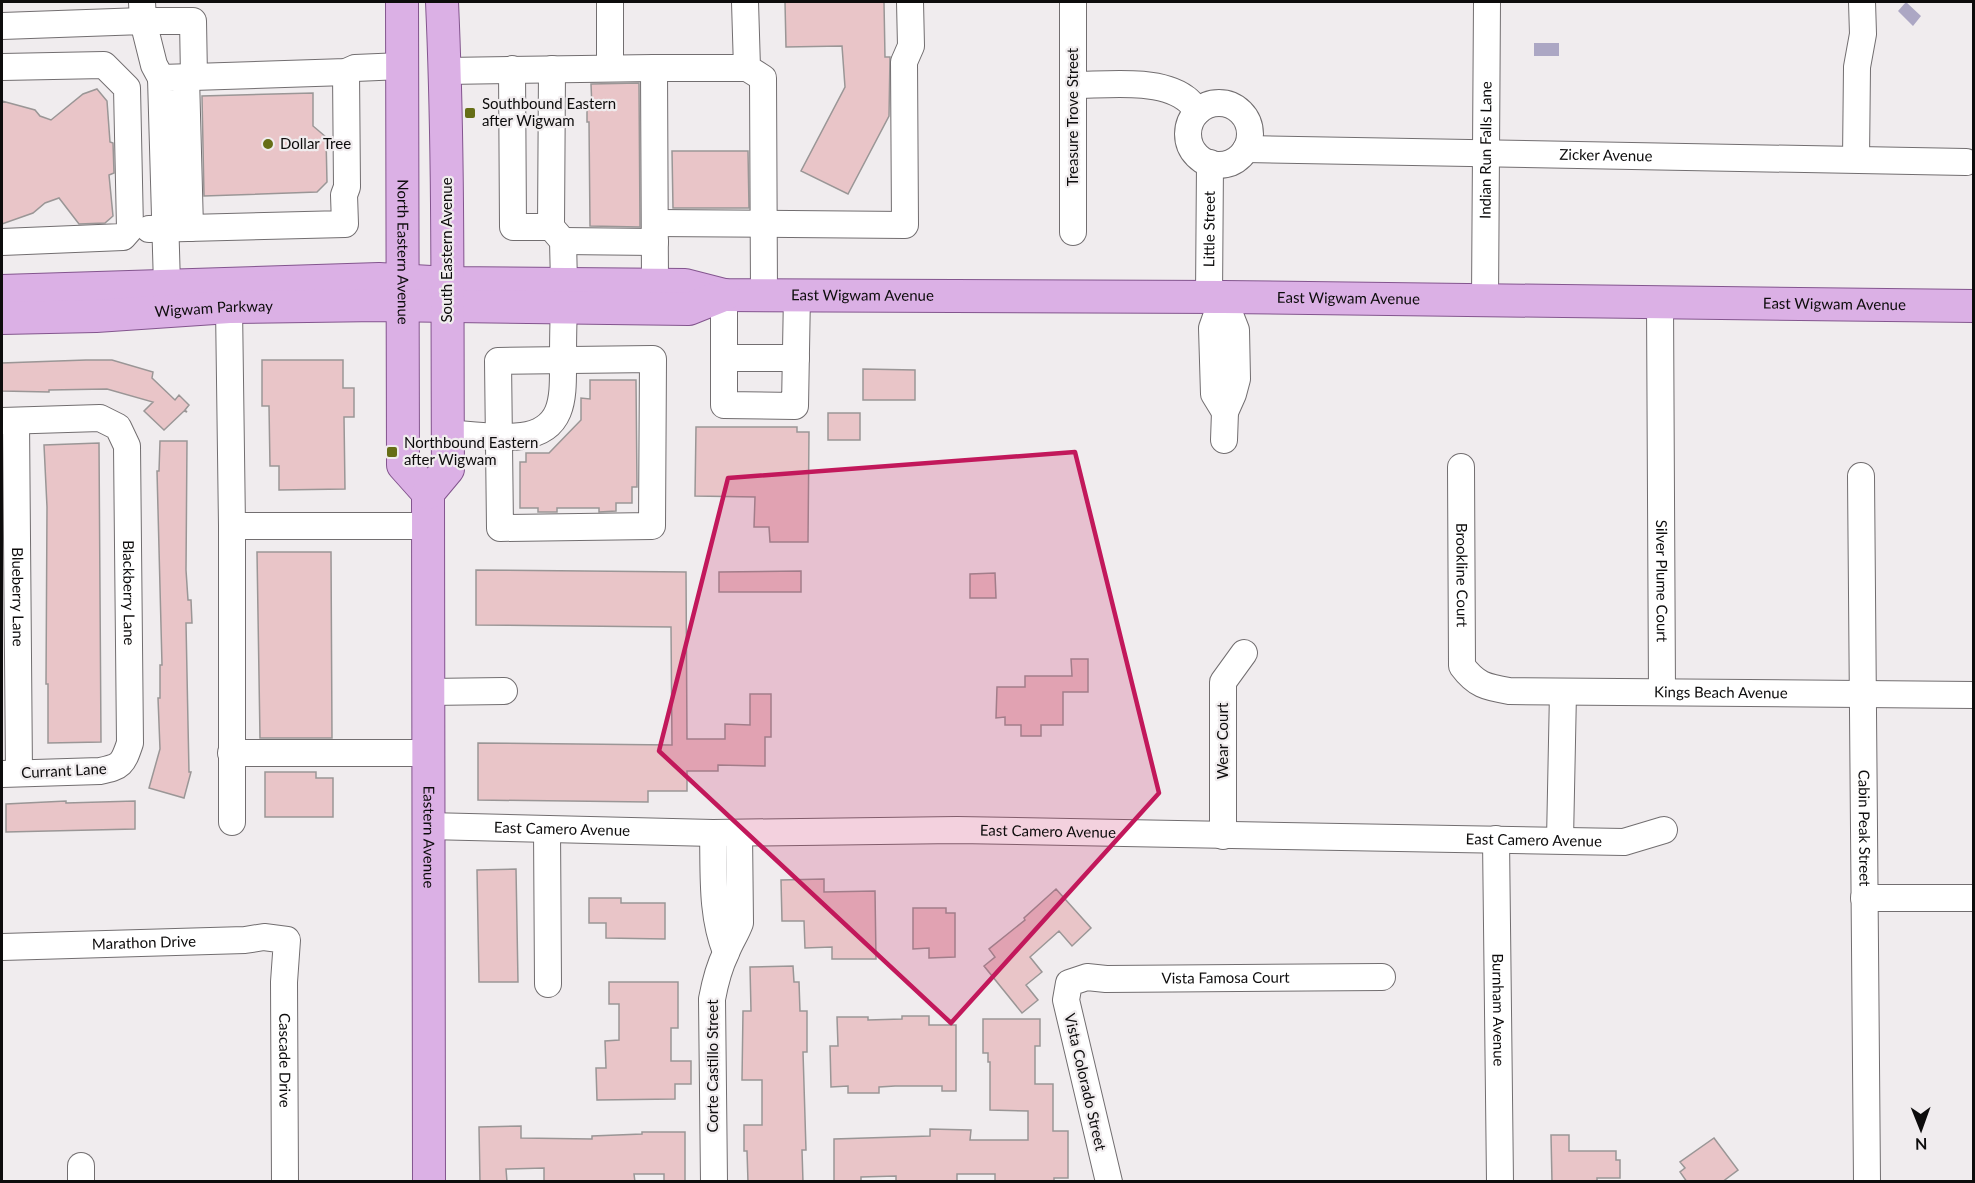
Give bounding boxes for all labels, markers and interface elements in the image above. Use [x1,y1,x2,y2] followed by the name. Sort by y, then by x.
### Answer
[1063,47,1081,186] street label: Treasure Trove Street
[1476,81,1494,219] street label: Indian Run Falls Lane
[482,94,616,129] place label: Southbound Eastern after Wigwam
[463,106,477,120] marker: Southbound Eastern after Wigwam
[280,134,351,152] place label: Dollar Tree
[261,137,275,151] marker: Dollar Tree
[1559,145,1653,164] street label: Zicker Avenue
[437,177,455,323] street label: South Eastern Avenue
[394,179,413,325] street label: North Eastern Avenue
[1199,190,1218,267] street label: Little Street
[791,285,934,304] street label: East Wigwam Avenue
[1277,288,1420,307] street label: East Wigwam Avenue
[1763,293,1906,313] street label: East Wigwam Avenue
[154,296,273,320] street label: Wigwam Parkway
[404,433,538,468] place label: Northbound Eastern after Wigwam
[385,445,399,459] marker: Northbound Eastern after Wigwam
[1653,520,1672,643] street label: Silver Plume Court
[1453,523,1472,628] street label: Brookline Court
[120,540,139,646] street label: Blackberry Lane
[9,547,28,647] street label: Blueberry Lane
[1654,682,1788,701] street label: Kings Beach Avenue
[1213,702,1231,779] street label: Wear Court
[21,759,107,781] street label: Currant Lane
[1855,770,1874,887] street label: Cabin Peak Street
[420,786,439,888] street label: Eastern Avenue
[494,818,630,839] street label: East Camero Avenue
[980,820,1116,841] street label: East Camero Avenue
[1466,829,1602,850] street label: East Camero Avenue
[92,931,196,952] street label: Marathon Drive
[1489,953,1509,1067] street label: Burnham Avenue
[1161,968,1290,987] street label: Vista Famosa Court
[703,999,721,1133] street label: Corte Castillo Street
[1061,1011,1111,1153] street label: Vista Colorado Street
[276,1013,295,1108] street label: Cascade Drive
[1891,1099,1951,1159] north arrow
[1915,1135,1928,1154] text: N

